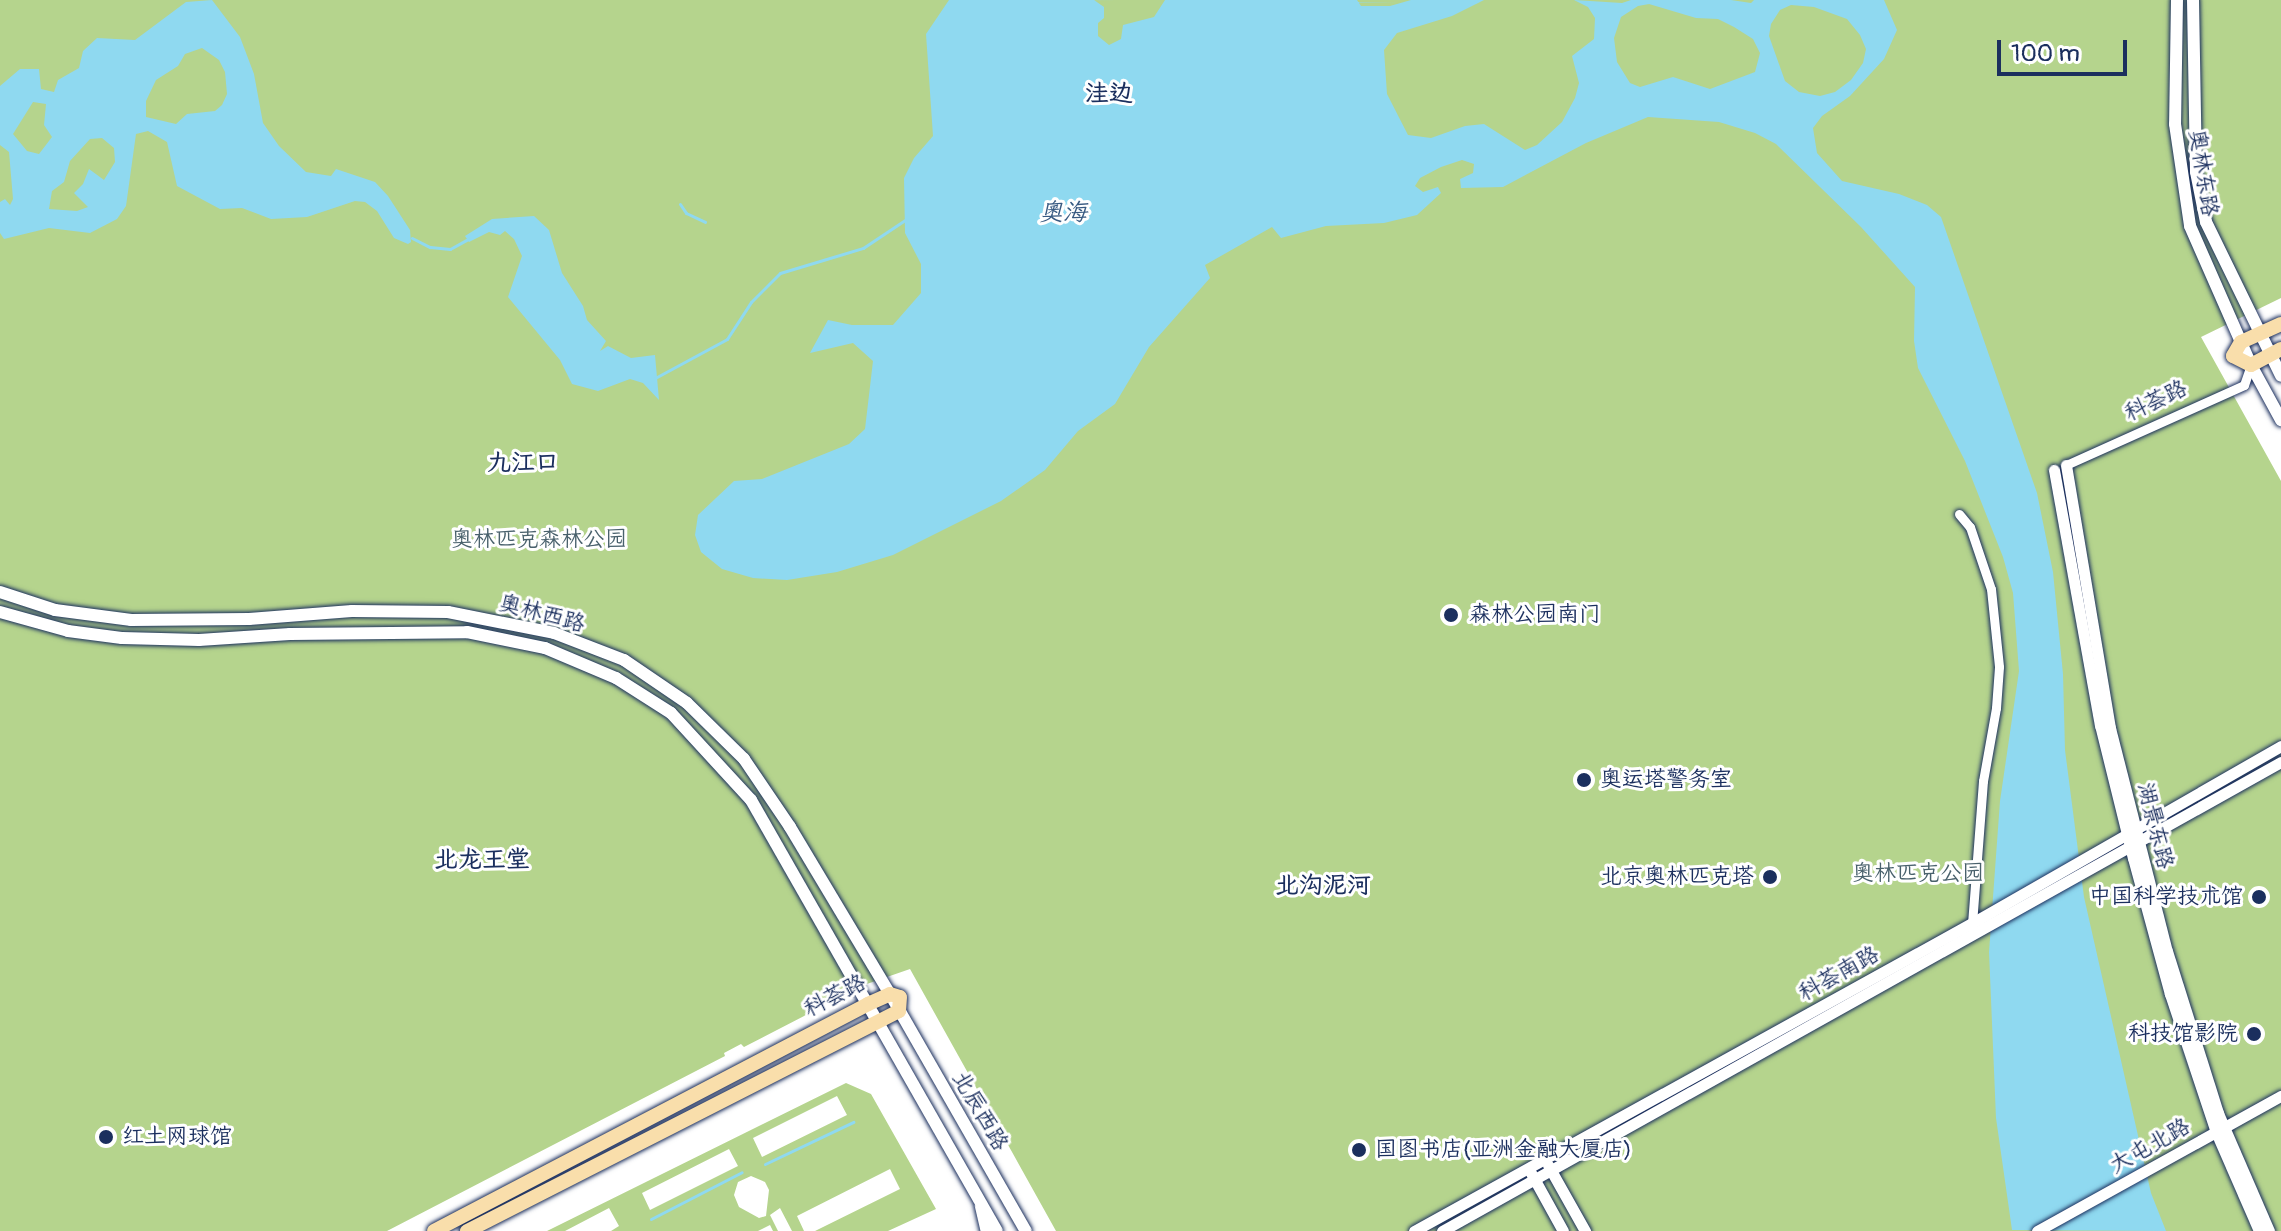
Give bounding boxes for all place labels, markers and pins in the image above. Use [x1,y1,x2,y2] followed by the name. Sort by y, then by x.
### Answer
[1469,602,1601,628] place label: 森林公园南门
[1440,604,1462,626] marker: 森林公园南门
[1600,767,1732,793] place label: 奥运塔警务室
[1575,771,1593,789] marker: 奥运塔警务室
[1600,864,1754,890] place label: 北京奥林匹克塔
[1761,868,1779,886] marker: 北京奥林匹克塔
[2089,884,2243,910] place label: 中国科学技术馆
[2250,888,2268,906] marker: 中国科学技术馆
[2128,1021,2238,1047] place label: 科技馆影院
[2245,1025,2263,1043] marker: 科技馆影院
[122,1124,232,1150] place label: 红土网球馆
[97,1128,115,1146] marker: 红土网球馆
[1375,1137,1632,1163] place label: 国图书店(亚洲金融大厦店)
[1350,1141,1368,1159] marker: 国图书店(亚洲金融大厦店)

